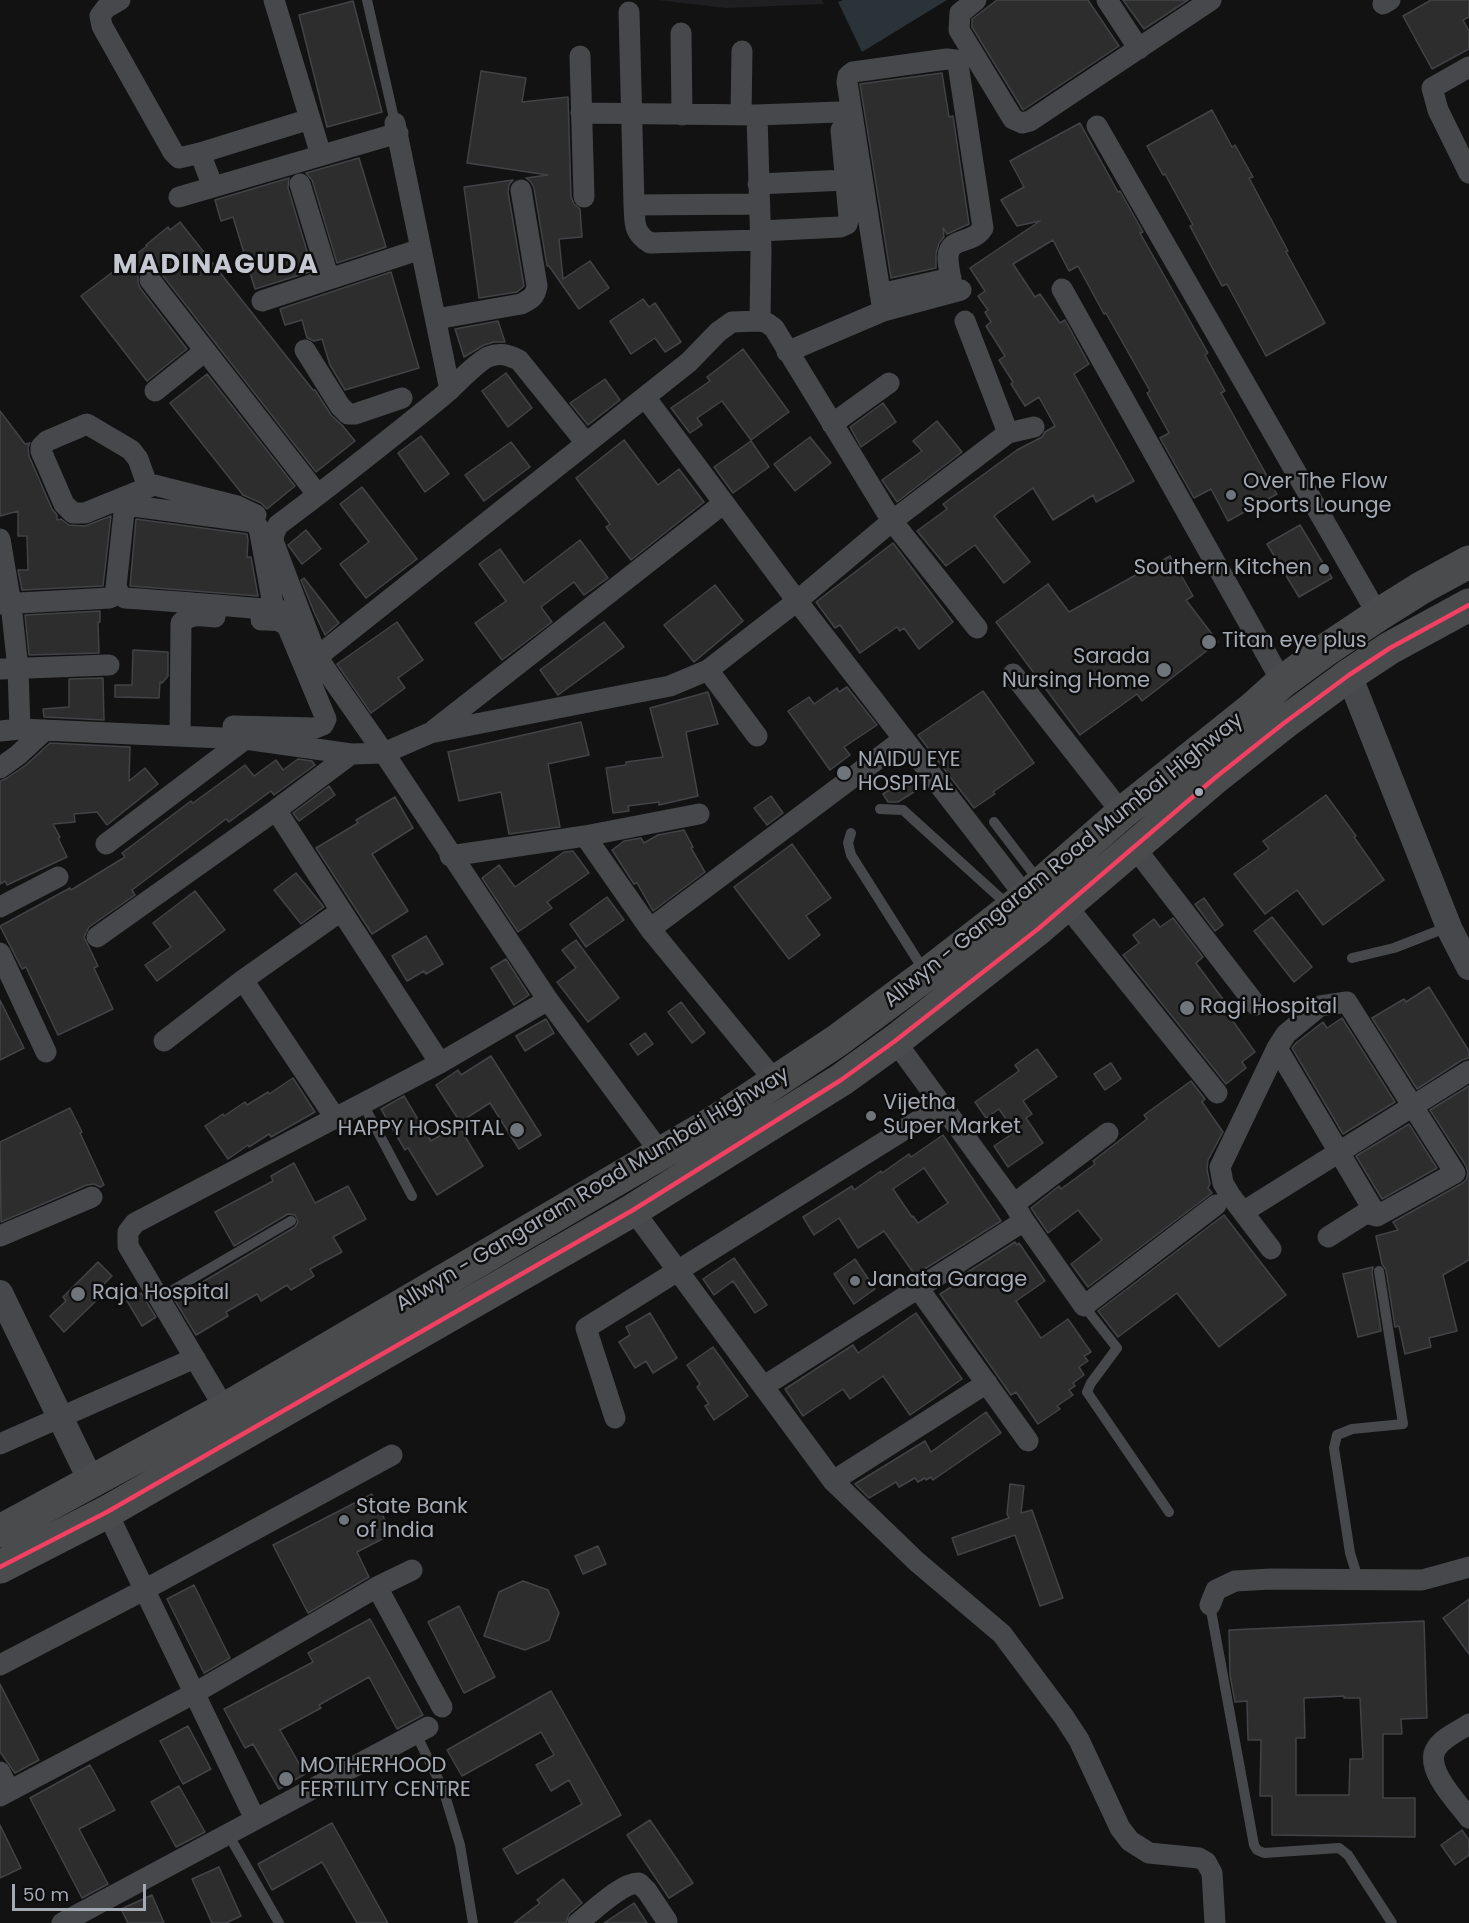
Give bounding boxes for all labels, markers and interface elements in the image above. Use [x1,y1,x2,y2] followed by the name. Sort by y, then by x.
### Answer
[113,250,319,282] district label: MADINAGUDA
[1243,470,1392,520] place label: Over The Flow Sports Lounge
[1224,488,1238,502] marker: Over The Flow Sports Lounge
[1134,556,1312,582] place label: Southern Kitchen
[1317,562,1331,576] marker: Southern Kitchen
[1222,629,1367,655] place label: Titan eye plus
[1200,633,1218,651] marker: Titan eye plus
[1002,645,1150,695] place label: Sarada Nursing Home
[1155,661,1173,679] marker: Sarada Nursing Home
[879,708,1249,1014] street label: Allwyn - Gangaram Road Mumbai Highway
[858,748,961,798] place label: NAIDU EYE HOSPITAL
[835,764,853,782] marker: NAIDU EYE HOSPITAL
[1193,786,1205,798] unlabelled marker
[1200,995,1337,1021] place label: Ragi Hospital
[1178,999,1196,1017] marker: Ragi Hospital
[392,1062,794,1318] street label: Allwyn - Gangaram Road Mumbai Highway
[883,1091,1021,1141] place label: Vijetha Super Market
[864,1109,878,1123] marker: Vijetha Super Market
[338,1117,504,1143] place label: HAPPY HOSPITAL
[508,1121,526,1139] marker: HAPPY HOSPITAL
[867,1268,1027,1294] place label: Janata Garage
[848,1274,862,1288] marker: Janata Garage
[92,1281,229,1307] place label: Raja Hospital
[69,1285,87,1303] marker: Raja Hospital
[356,1495,468,1545] place label: State Bank of India
[337,1513,351,1527] marker: State Bank of India
[300,1754,471,1804] place label: MOTHERHOOD FERTILITY CENTRE
[277,1770,295,1788] marker: MOTHERHOOD FERTILITY CENTRE
[15,1872,148,1910] scale bar
[23,1882,69,1907] text: 50 m

